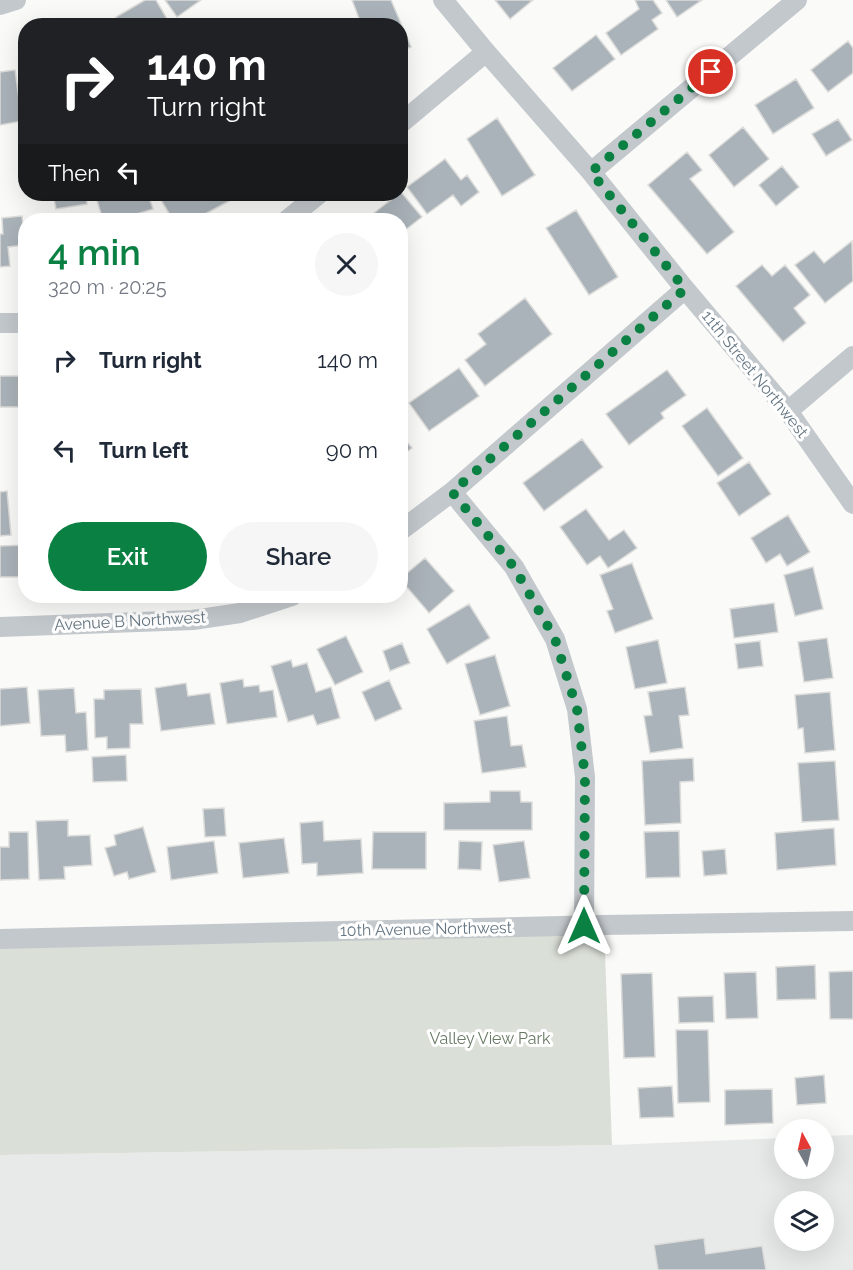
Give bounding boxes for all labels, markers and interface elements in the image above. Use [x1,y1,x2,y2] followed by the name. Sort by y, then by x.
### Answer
[147,41,267,90] text: 140 m
[48,42,126,120] icon: right
[685,46,736,97] pin
[694,55,727,88] icon: arrive
[147,91,266,122] text: Turn right
[112,156,145,189] icon: left
[48,160,100,186] text: Then
[48,231,141,273] text: 4 min
[315,233,378,296] button: close
[48,275,167,299] text: 320 m · 20:25
[698,307,812,442] street label: 11th Street Northwest
[48,344,81,377] icon: right
[99,347,202,373] text: Turn right
[317,347,378,373] text: 140 m
[48,434,81,467] icon: left
[99,437,189,463] text: Turn left
[326,437,378,463] text: 90 m
[48,522,207,591] button: Exit
[219,522,378,591] button: Share
[54,608,207,634] street label: Avenue B Northwest
[552,894,616,958] position arrow
[340,918,513,940] street label: 10th Avenue Northwest
[429,1029,551,1048] park label: Valley View Park
[774,1119,834,1179] north arrow
[774,1119,834,1251] map controls
[774,1191,834,1251] button: layers

